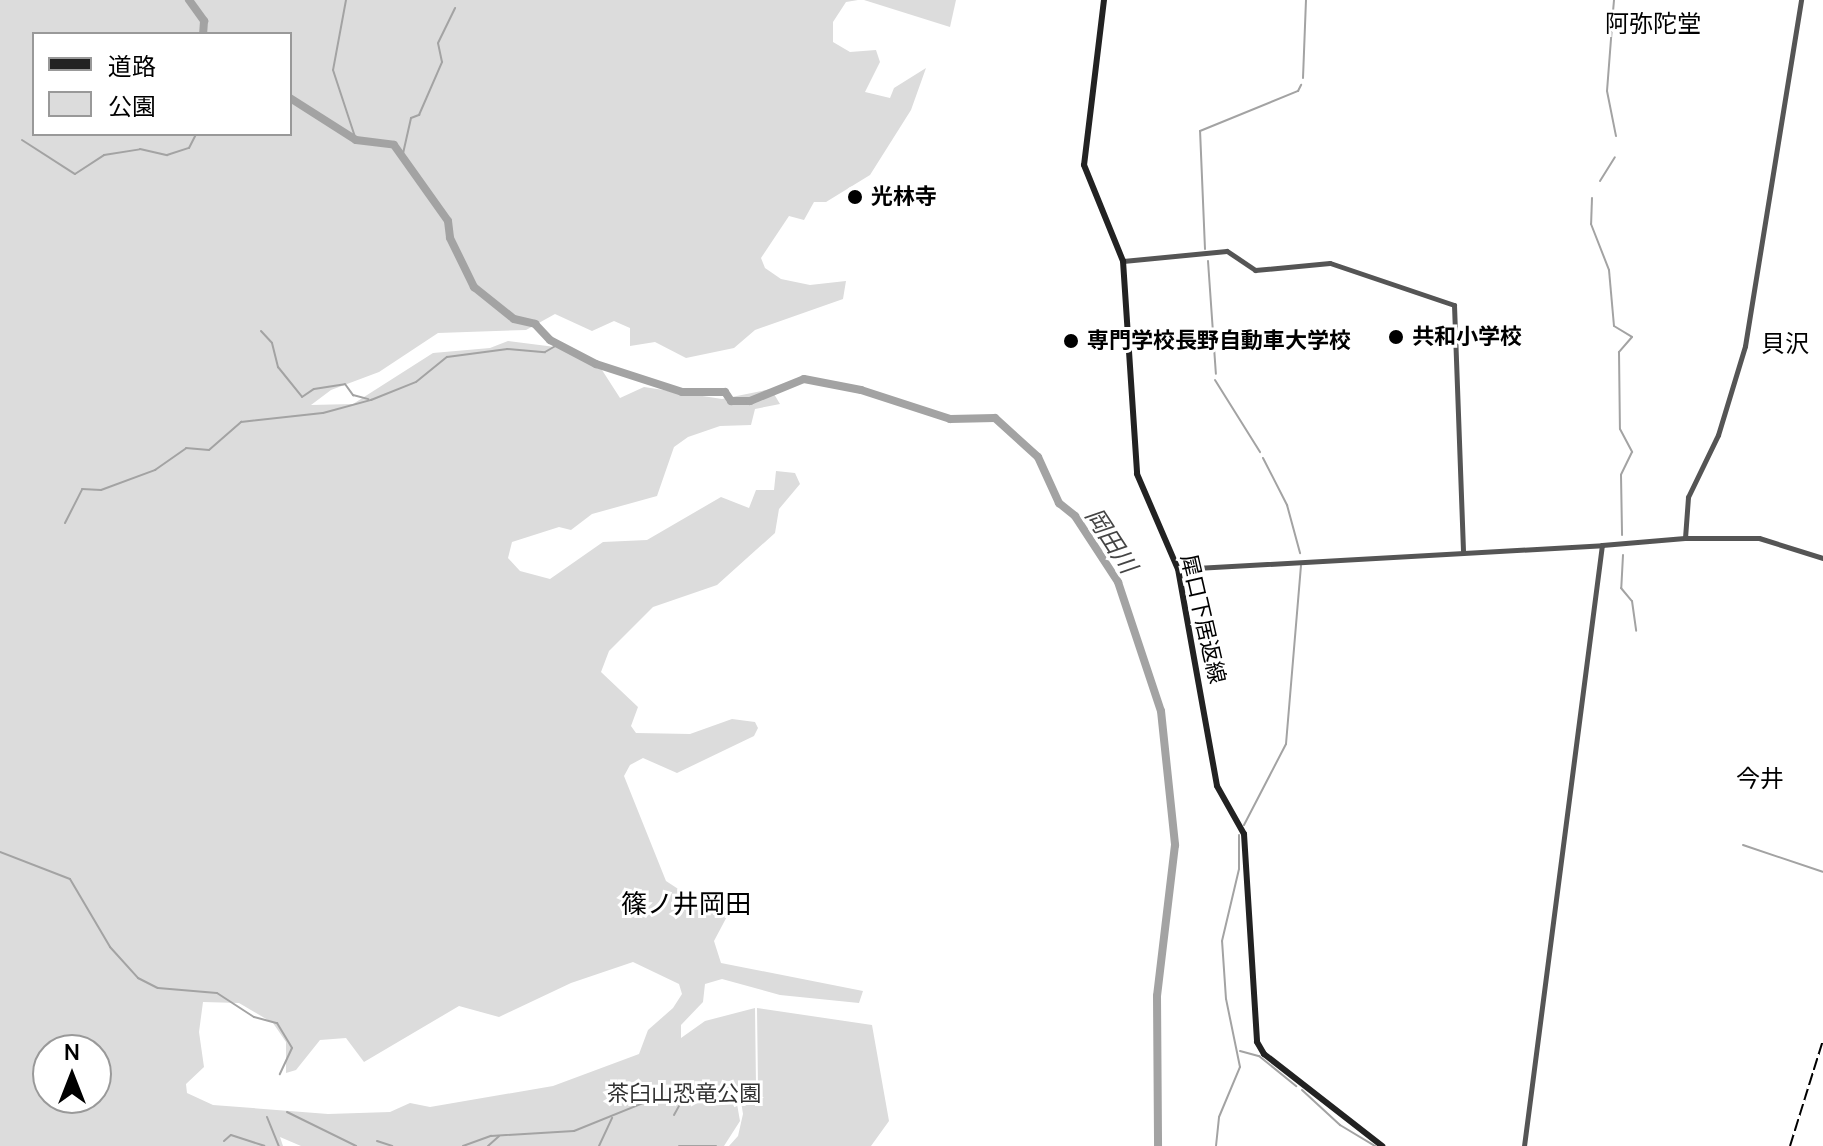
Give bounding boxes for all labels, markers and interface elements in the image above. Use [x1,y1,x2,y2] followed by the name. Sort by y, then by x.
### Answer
[1605,9,1701,37] district label: 阿弥陀堂
[32,32,292,136] legend
[108,49,156,82] text: 道路
[108,89,156,122] text: 公園
[871,184,937,210] place label: 光林寺
[846,188,864,206] marker: 光林寺
[1412,324,1522,350] place label: 共和小学校
[1087,328,1351,354] place label: 専門学校長野自動車大学校
[1387,328,1405,346] marker: 共和小学校
[1761,329,1809,357] district label: 貝沢
[1062,332,1080,350] marker: 専門学校長野自動車大学校
[1080,502,1144,578] water label: 岡田川
[1175,552,1231,686] street label: 犀口下居返線
[1736,764,1784,792] district label: 今井
[621,888,751,920] district label: 篠ノ井岡田
[32,1034,112,1114] north arrow
[64,1037,80,1067] text: N
[607,1081,761,1107] park label: 茶臼山恐竜公園

